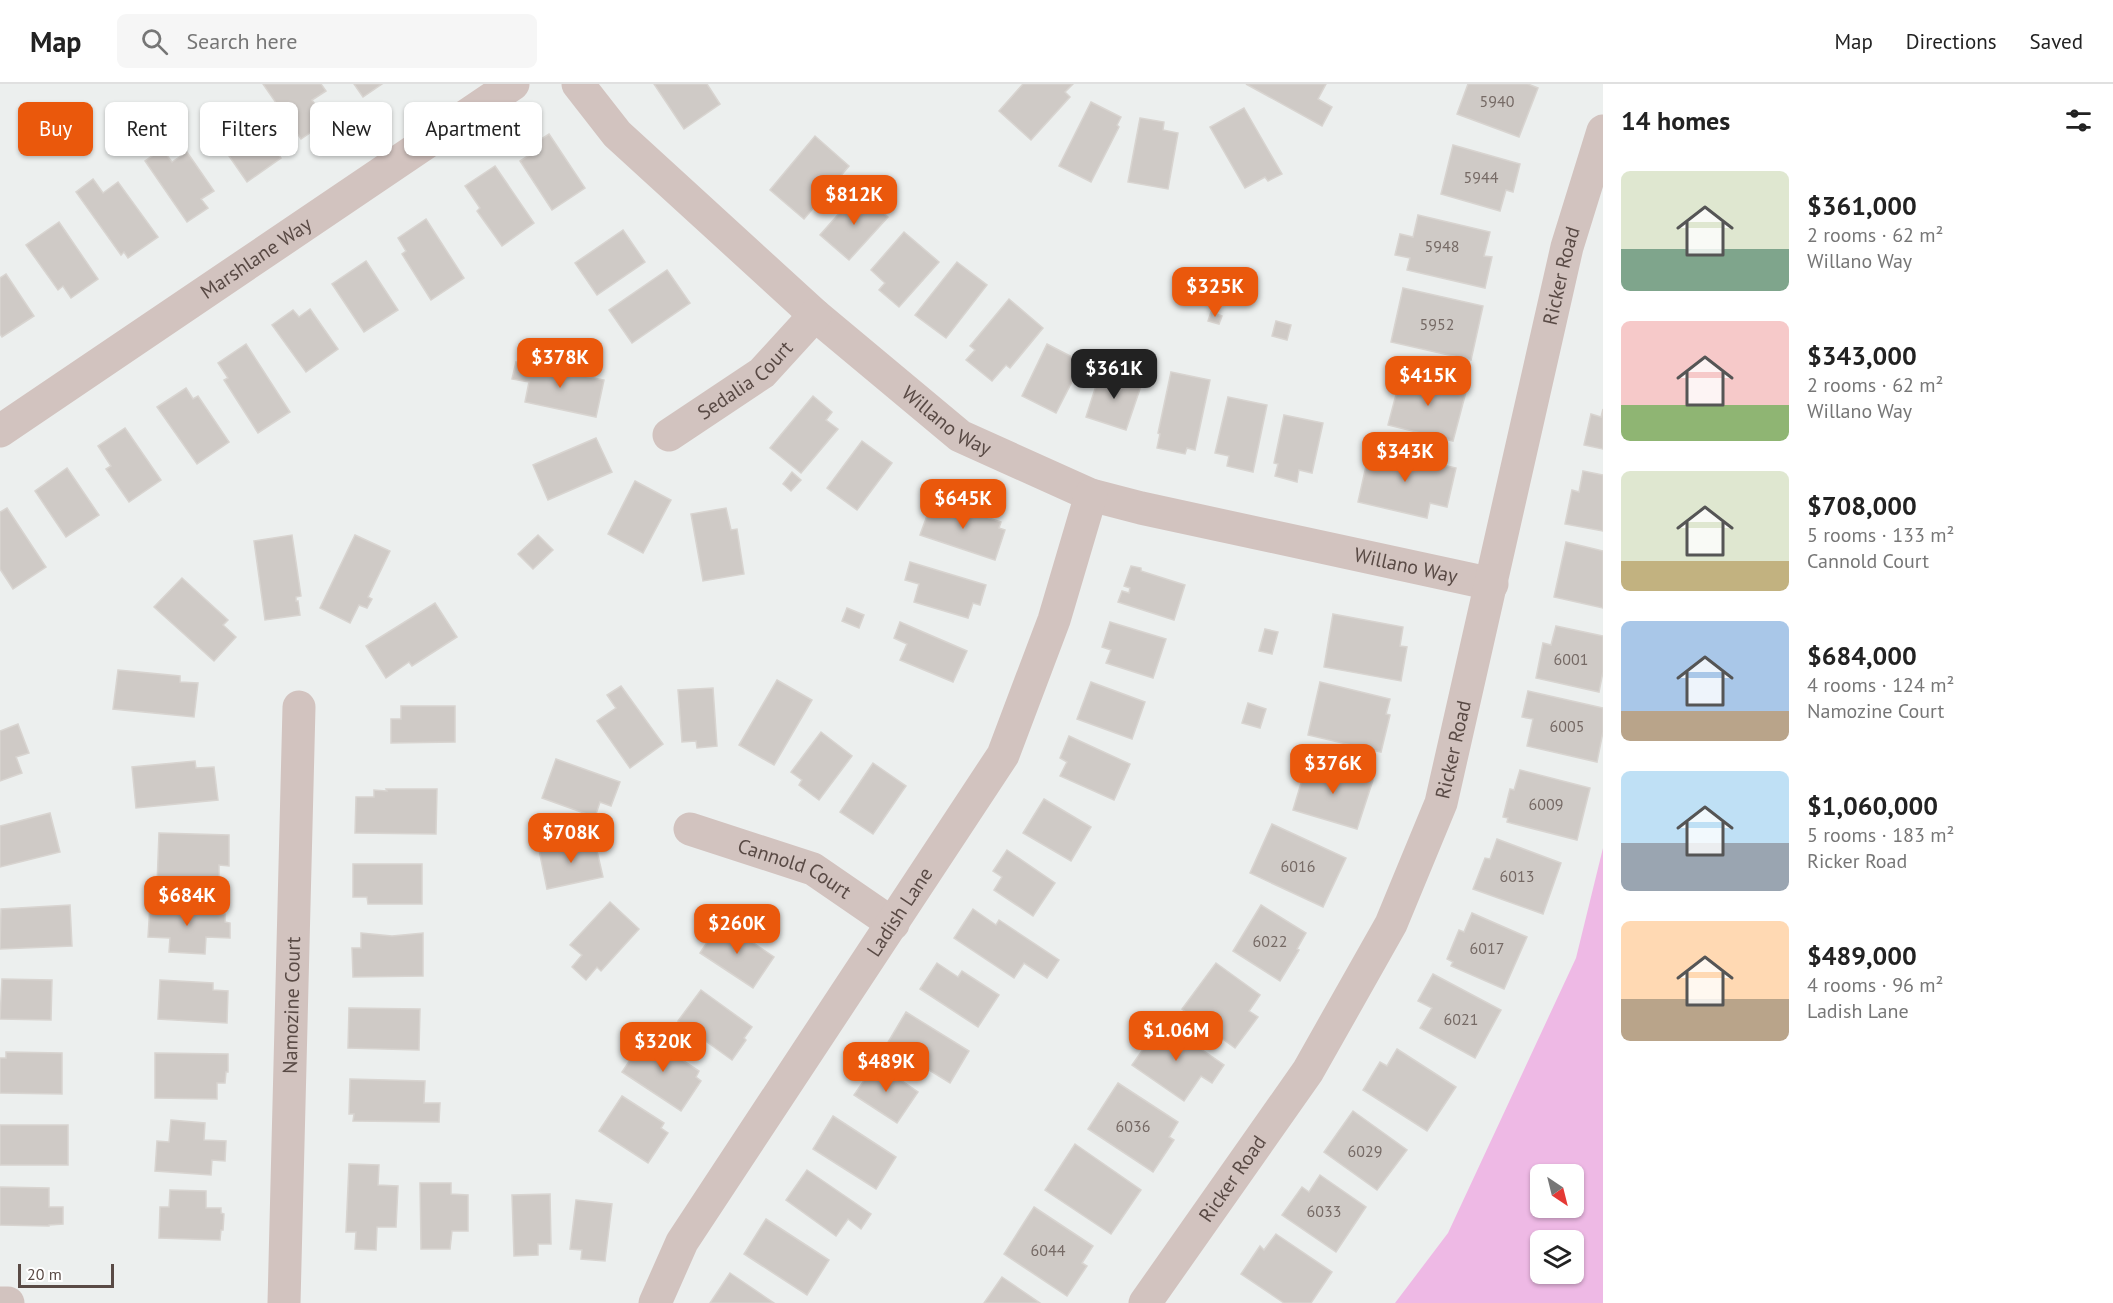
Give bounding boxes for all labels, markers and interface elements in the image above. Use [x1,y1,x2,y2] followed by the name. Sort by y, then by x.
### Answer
[117,14,537,68] search box
[30,23,81,60] text: Map
[138,25,171,58] icon: search
[186,27,297,55] text: Search here
[1834,28,1873,55] text: Map
[1906,28,1997,55] text: Directions
[2030,28,2083,55] text: Saved
[1480,91,1515,111] house number: 5940
[18,102,93,156] chip: Buy
[105,102,188,156] chip: Rent
[200,102,298,156] chip: Filters
[310,102,392,156] chip: New
[404,102,542,156] chip: Apartment
[1621,104,1730,137] text: 14 homes
[2062,104,2095,137] icon: filters
[1464,167,1499,187] house number: 5944
[812,175,896,226] pin: $812K
[825,181,883,207] text: $812K
[1807,189,1917,222] text: $361,000
[1669,195,1741,267] icon: home
[195,211,317,305] street label: Marshlane Way
[1807,222,1943,248] text: 2 rooms · 62 m²
[1537,223,1586,327] street label: Ricker Road
[1425,236,1459,256] house number: 5948
[1807,248,1912,274] text: Willano Way
[1173,267,1257,318] pin: $325K
[1186,273,1244,299] text: $325K
[1420,314,1454,334] house number: 5952
[692,335,798,425] street label: Sedalia Court
[518,338,602,389] pin: $378K
[1807,339,1917,372] text: $343,000
[531,344,589,370] text: $378K
[1669,345,1741,417] icon: home
[1072,349,1156,400] pin: $361K
[1085,355,1143,381] text: $361K
[1386,356,1470,407] pin: $415K
[1399,362,1457,388] text: $415K
[1807,372,1943,398] text: 2 rooms · 62 m²
[896,380,996,462] street label: Willano Way
[1807,398,1912,424] text: Willano Way
[1363,432,1447,483] pin: $343K
[1376,438,1434,464] text: $343K
[921,479,1005,530] pin: $645K
[934,485,992,511] text: $645K
[1807,489,1917,522] text: $708,000
[1669,495,1741,567] icon: home
[1807,522,1954,548] text: 5 rooms · 133 m²
[1352,542,1461,589] street label: Willano Way
[1807,548,1929,574] text: Cannold Court
[1807,639,1917,672] text: $684,000
[1669,645,1741,717] icon: home
[1554,649,1588,669] house number: 6001
[1807,672,1954,698] text: 4 rooms · 124 m²
[1429,698,1477,801] street label: Ricker Road
[1807,698,1944,724] text: Namozine Court
[1550,716,1584,736] house number: 6005
[1291,744,1375,795] pin: $376K
[1304,750,1362,776] text: $376K
[1807,789,1938,822] text: $1,060,000
[1529,794,1563,814] house number: 6009
[1669,795,1741,867] icon: home
[529,813,613,864] pin: $708K
[542,819,600,845] text: $708K
[1807,822,1954,848] text: 5 rooms · 183 m²
[734,832,857,905] street label: Cannold Court
[1807,848,1907,874] text: Ricker Road
[1281,856,1315,876] house number: 6016
[861,862,938,962] street label: Ladish Lane
[1500,866,1534,886] house number: 6013
[145,876,229,927] pin: $684K
[158,882,216,908] text: $684K
[695,904,779,955] pin: $260K
[708,910,766,936] text: $260K
[1253,931,1287,951] house number: 6022
[277,936,306,1074] street label: Namozine Court
[1470,938,1504,958] house number: 6017
[1807,939,1917,972] text: $489,000
[1669,945,1741,1017] icon: home
[1807,972,1943,998] text: 4 rooms · 96 m²
[1807,998,1909,1024] text: Ladish Lane
[1444,1009,1478,1029] house number: 6021
[1127,1011,1225,1062] pin: $1.06M
[1143,1017,1209,1043] text: $1.06M
[621,1022,705,1073] pin: $320K
[634,1028,692,1054] text: $320K
[844,1042,928,1093] pin: $489K
[857,1048,915,1074] text: $489K
[1116,1116,1150,1136] house number: 6036
[1193,1130,1272,1227] street label: Ricker Road
[1348,1141,1382,1161] house number: 6029
[1530,1164,1584,1218] north arrow
[1530,1164,1584,1284] map controls
[1307,1201,1341,1221] house number: 6033
[1530,1230,1584,1284] button: layers
[1031,1240,1066,1260] house number: 6044
[18,1261,114,1288] scale bar
[27,1264,62,1284] text: 20 m

